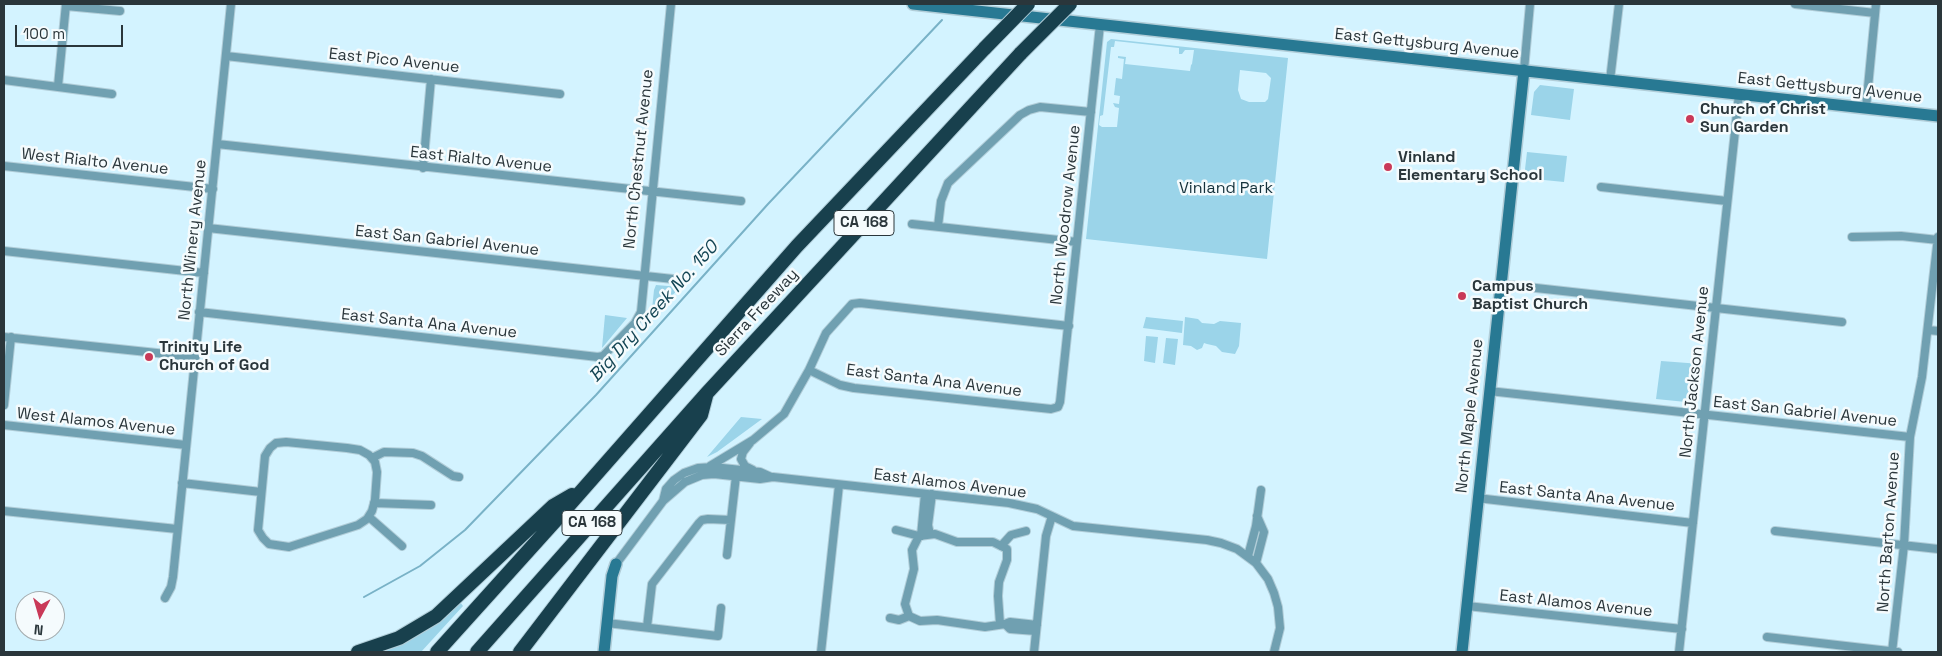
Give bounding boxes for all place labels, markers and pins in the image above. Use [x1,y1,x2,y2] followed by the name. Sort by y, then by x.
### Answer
[1700,100,1826,138] place label: Church of Christ Sun Garden
[1684,113,1696,125] marker: Church of Christ Sun Garden
[1398,148,1542,186] place label: Vinland Elementary School
[1382,161,1394,173] marker: Vinland Elementary School
[1472,277,1588,315] place label: Campus Baptist Church
[1456,290,1468,302] marker: Campus Baptist Church
[159,338,269,376] place label: Trinity Life Church of God
[143,351,155,363] marker: Trinity Life Church of God

